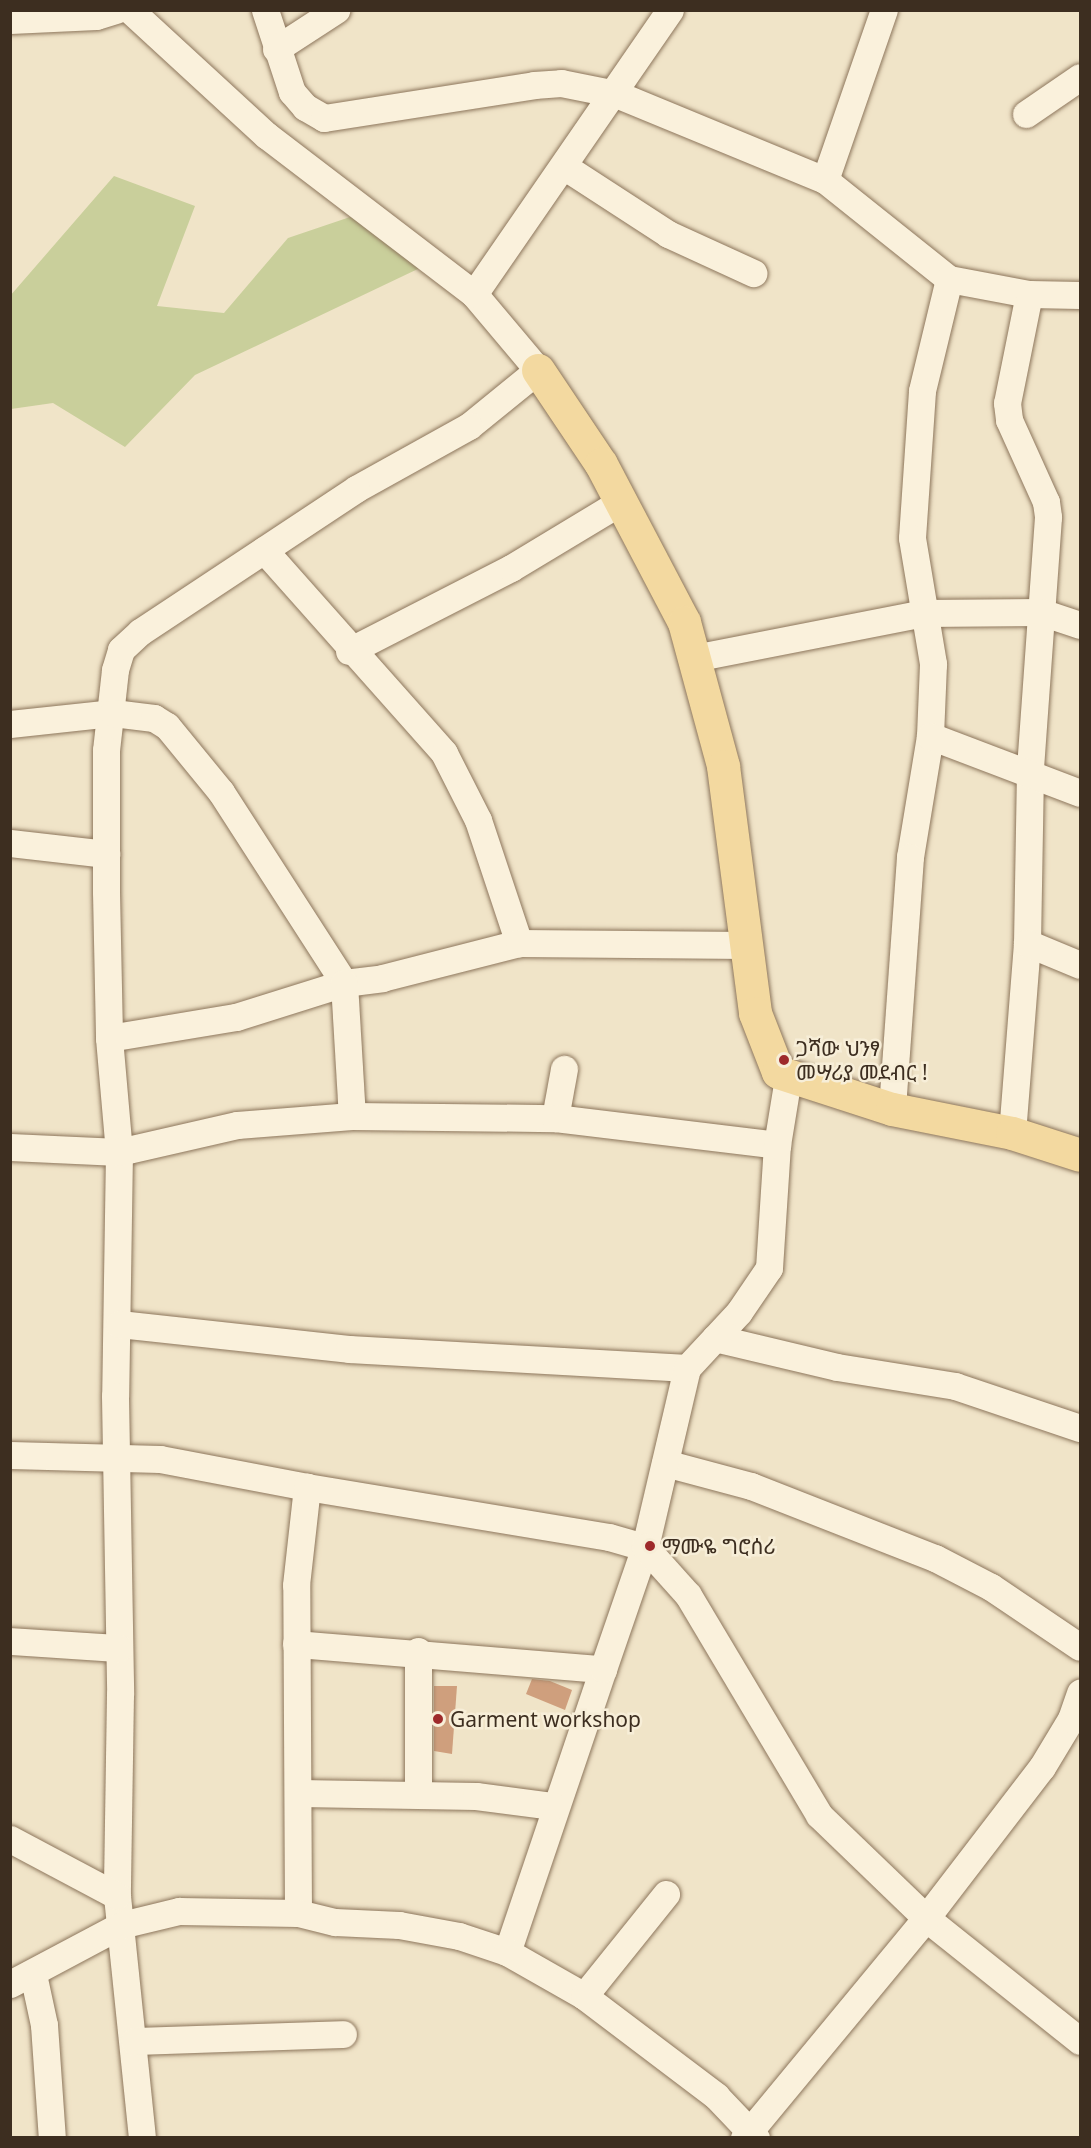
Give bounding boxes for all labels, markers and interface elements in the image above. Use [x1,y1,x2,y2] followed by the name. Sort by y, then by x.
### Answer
[796,1035,928,1085] place label: ጋሻው ህንፃ መሣሪያ መደብር !
[777,1053,791,1067] marker: ጋሻው ህንፃ መሣሪያ መደብር !
[662,1533,775,1559] place label: ማሙዬ ግሮሰሪ
[643,1539,657,1553] marker: ማሙዬ ግሮሰሪ
[450,1706,641,1732] place label: Garment workshop
[431,1712,445,1726] marker: Garment workshop

